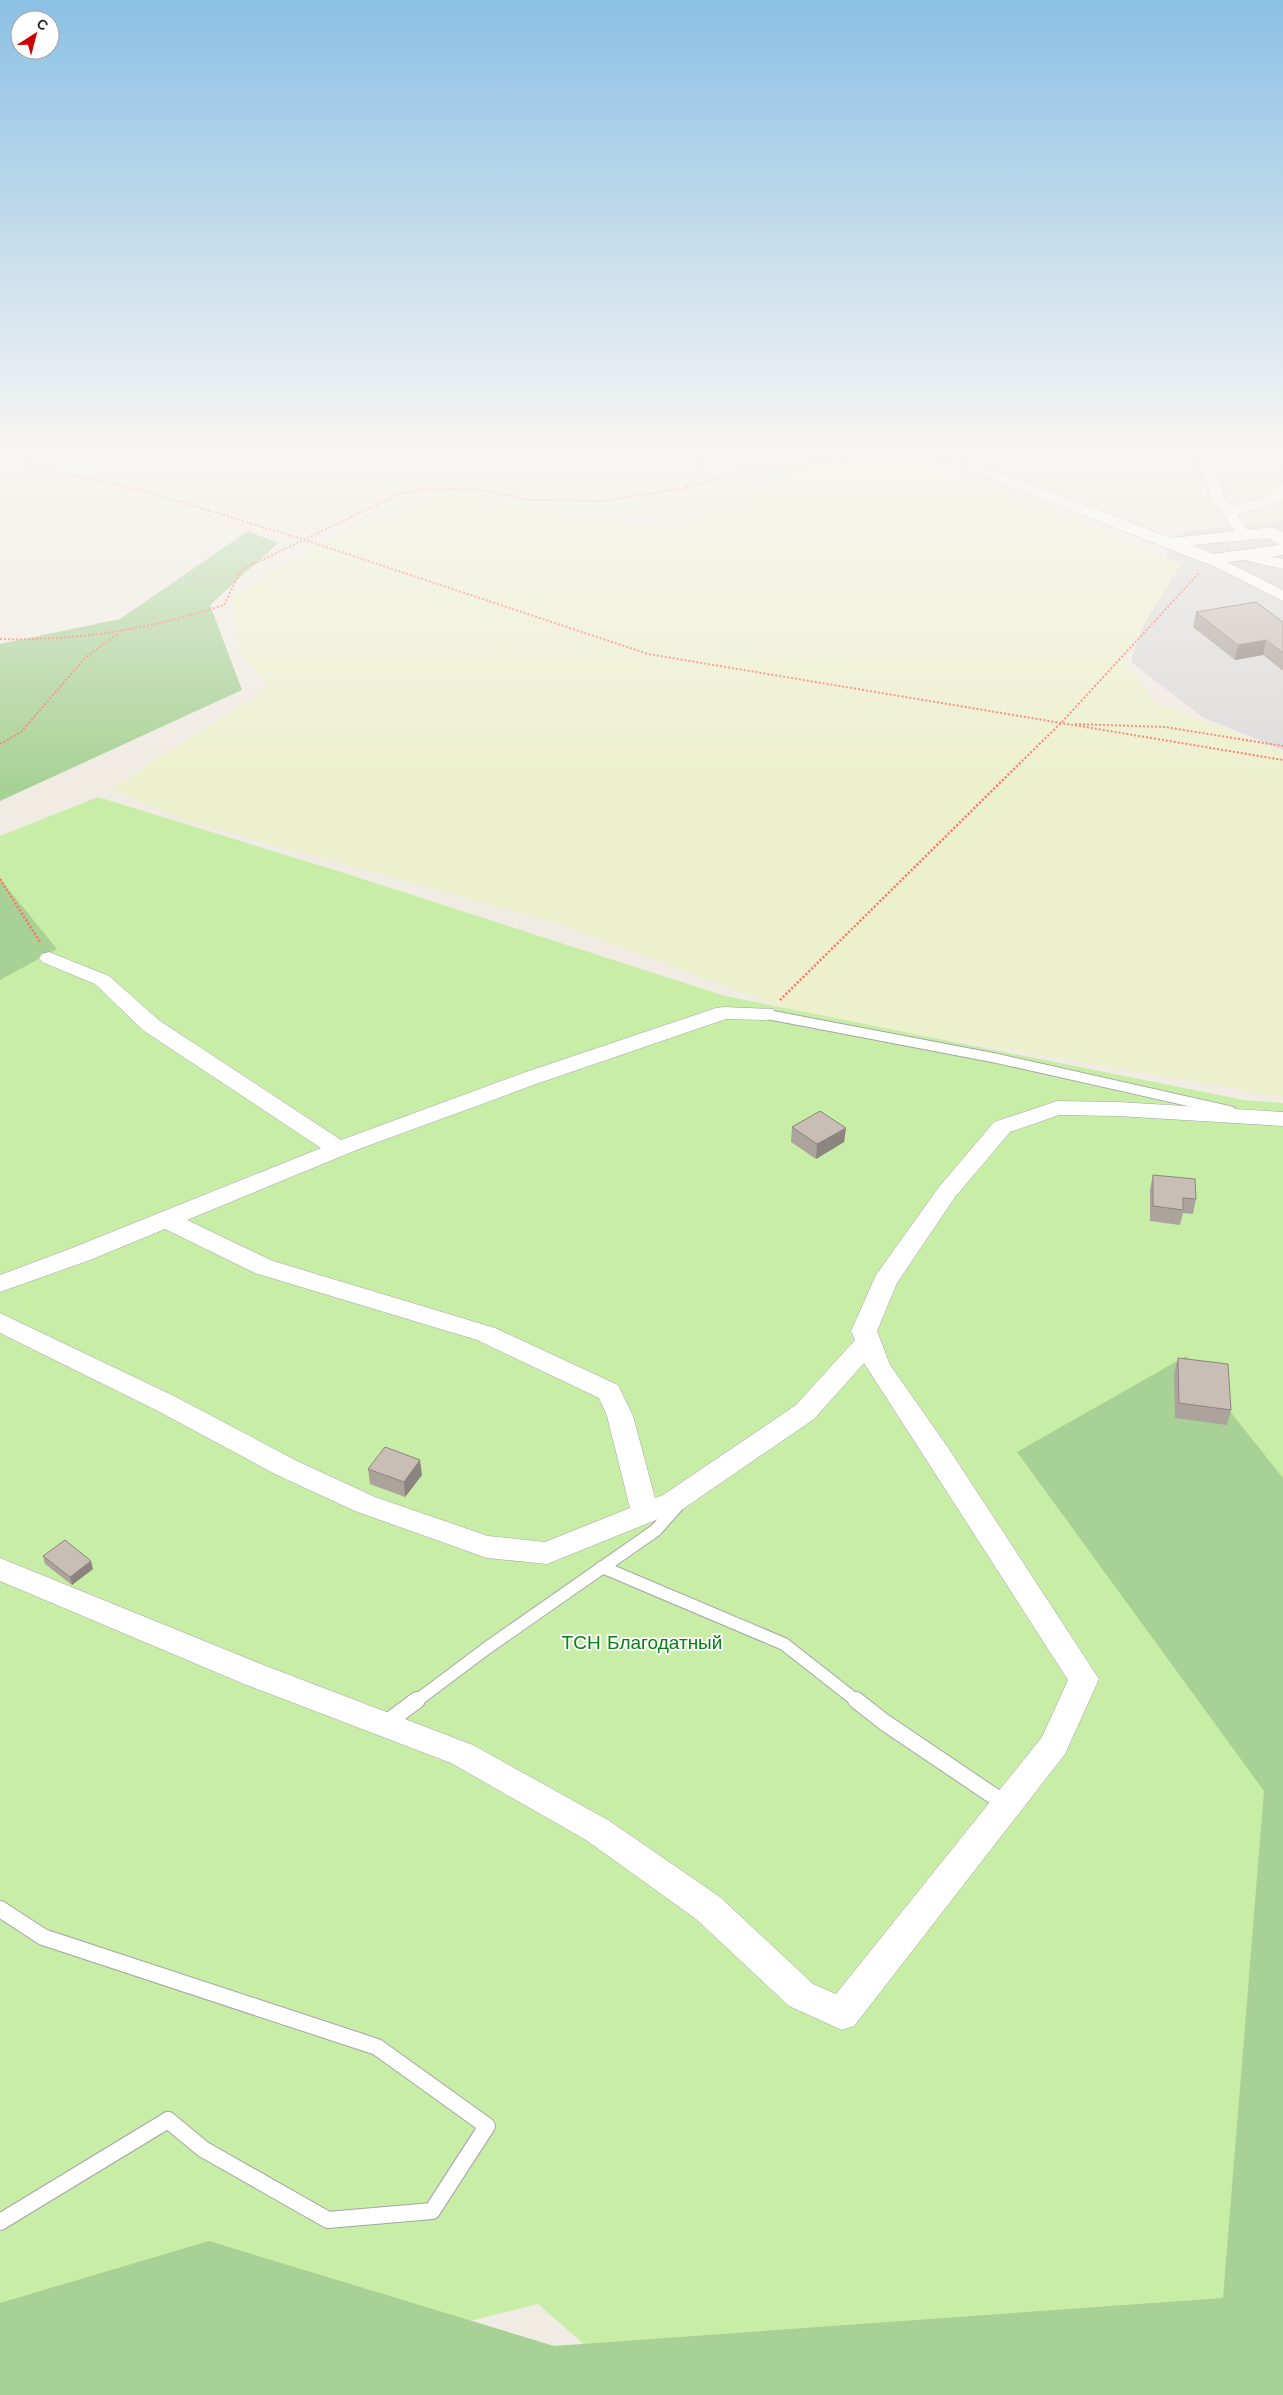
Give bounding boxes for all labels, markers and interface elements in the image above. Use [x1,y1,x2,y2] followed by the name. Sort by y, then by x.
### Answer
[10,10,60,60] north arrow
[34,15,51,34] text: С
[562,1631,722,1654] park label: ТСН Благодатный

